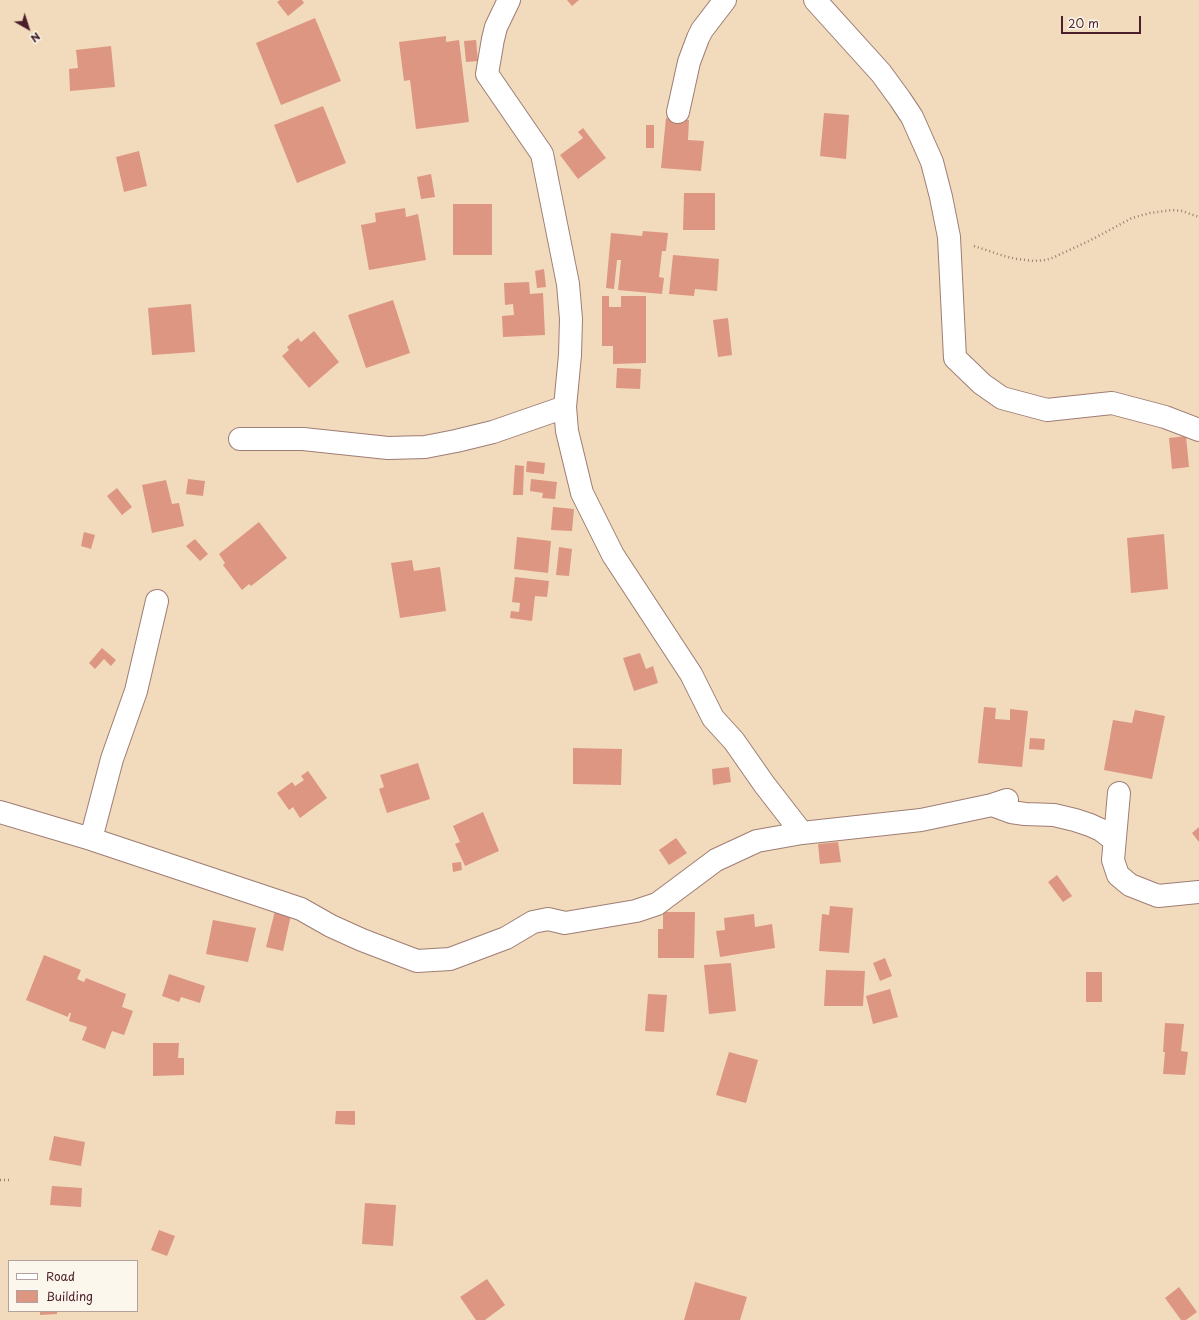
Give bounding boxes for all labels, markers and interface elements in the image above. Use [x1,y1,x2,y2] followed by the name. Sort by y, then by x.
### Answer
[8,8,48,48] north arrow
[1063,8,1143,34] scale bar
[1068,14,1099,32] text: 20 m
[27,28,45,47] text: N
[8,1260,138,1312] legend
[46,1267,75,1285] text: Road
[46,1287,93,1305] text: Building

